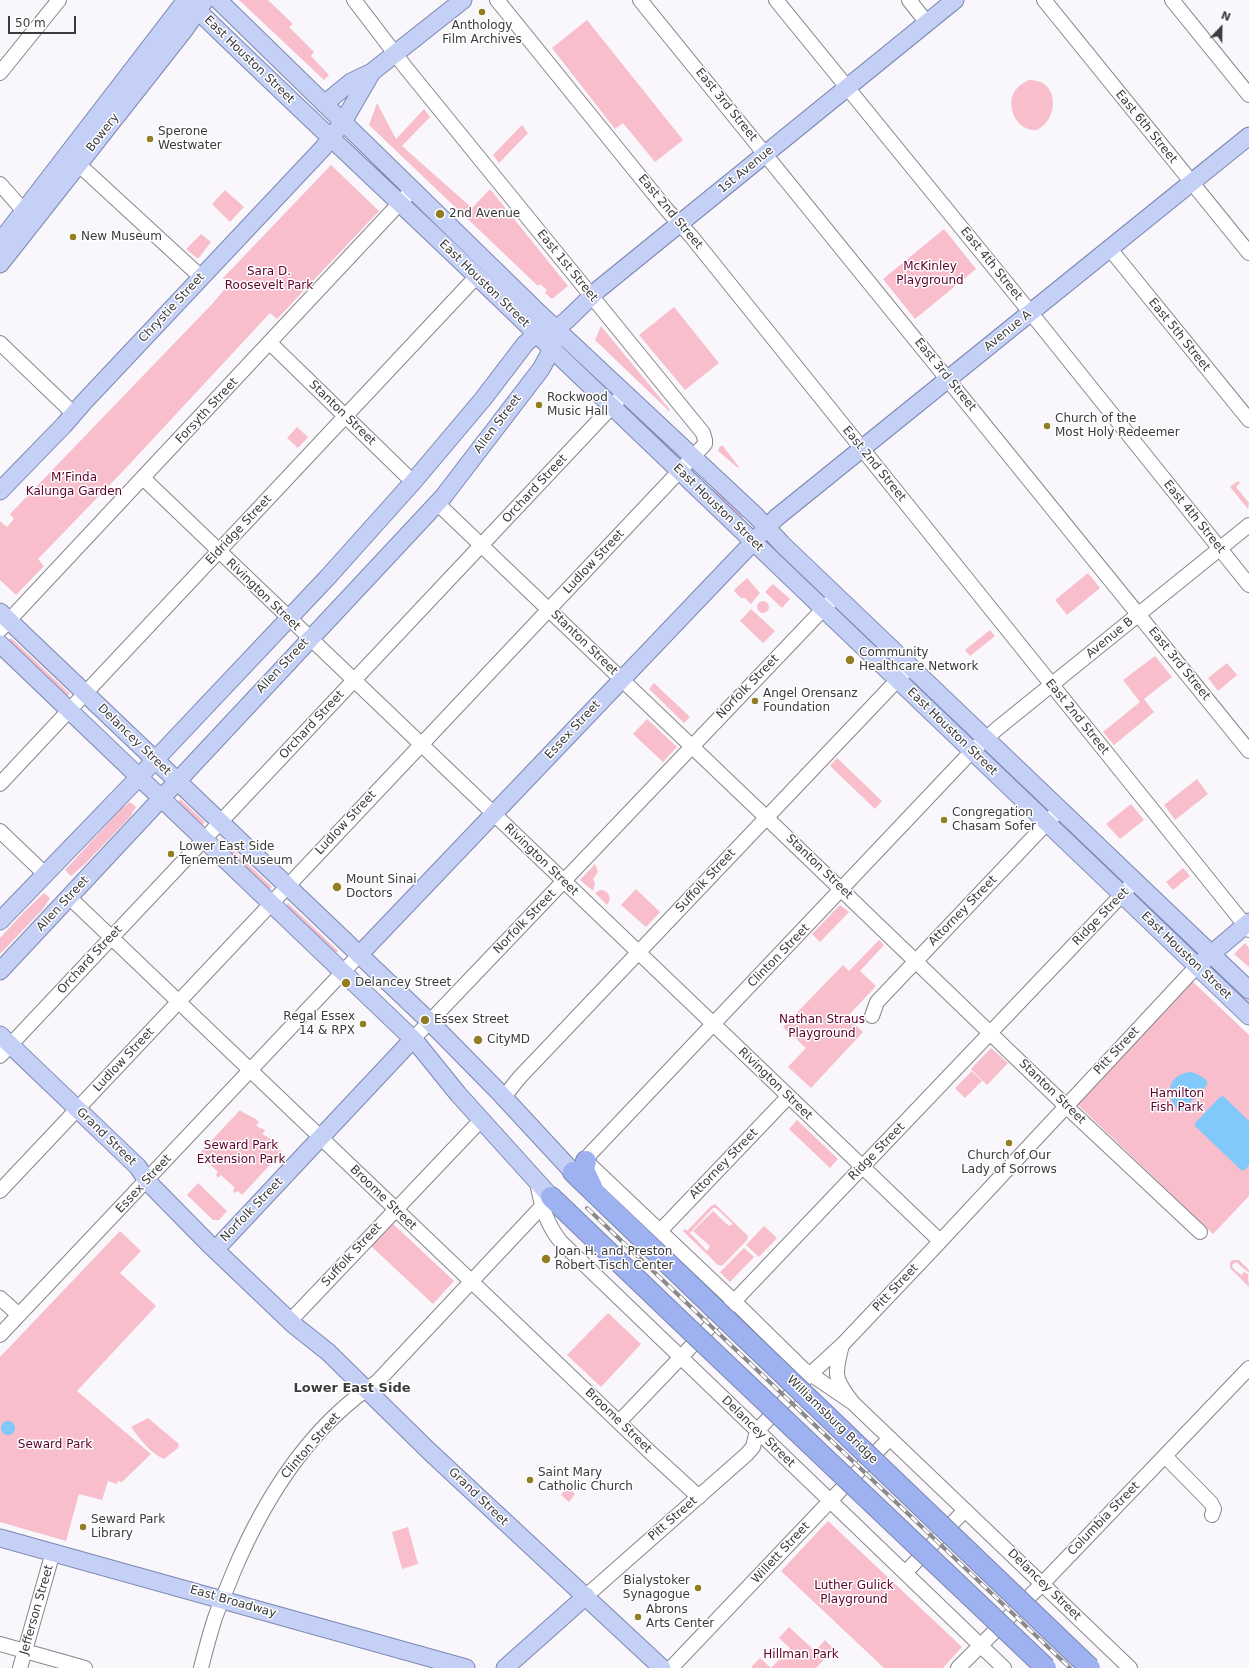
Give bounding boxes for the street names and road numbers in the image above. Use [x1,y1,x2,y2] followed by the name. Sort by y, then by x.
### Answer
[201,13,297,107] street label: East Houston Street
[692,66,760,144] street label: East 3rd Street
[1112,88,1180,166] street label: East 6th Street
[84,111,122,155] street label: Bowery
[715,143,777,197] street label: 1st Avenue
[635,172,705,252] street label: East 2nd Street
[957,225,1025,303] street label: East 4th Street
[534,227,600,305] street label: East 1st Street
[436,237,532,331] street label: East Houston Street
[136,270,208,346] street label: Chrystie Street
[1145,296,1213,374] street label: East 5th Street
[981,308,1035,354] street label: Avenue A
[911,336,979,414] street label: East 3rd Street
[173,375,241,447] street label: Forsyth Street
[306,378,378,448] street label: Stanton Street
[471,392,525,456] street label: Allen Street
[839,423,909,505] street label: East 2nd Street
[500,452,570,526] street label: Orchard Street
[670,461,766,555] street label: East Houston Street
[1160,478,1228,556] street label: East 4th Street
[203,492,275,568] street label: Eldridge Street
[561,527,627,597] street label: Ludlow Street
[223,556,303,634] street label: Rivington Street
[548,608,620,678] street label: Stanton Street
[1083,615,1137,661] street label: Avenue B
[1145,625,1213,703] street label: East 3rd Street
[254,635,312,697] street label: Allen Street
[714,652,782,722] street label: Norfolk Street
[1042,676,1112,758] street label: East 2nd Street
[904,685,1000,779] street label: East Houston Street
[277,688,347,762] street label: Orchard Street
[542,698,604,762] street label: Essex Street
[94,701,174,779] street label: Delancey Street
[313,788,379,858] street label: Ludlow Street
[501,821,581,899] street label: Rivington Street
[783,832,855,902] street label: Stanton Street
[673,846,739,916] street label: Suffolk Street
[34,873,92,935] street label: Allen Street
[926,873,1000,949] street label: Attorney Street
[1070,885,1132,949] street label: Ridge Street
[491,887,559,957] street label: Norfolk Street
[1138,909,1234,1003] street label: East Houston Street
[745,921,813,991] street label: Clinton Street
[55,923,125,997] street label: Orchard Street
[1091,1024,1143,1078] street label: Pitt Street
[91,1025,157,1095] street label: Ludlow Street
[735,1045,815,1123] street label: Rivington Street
[1016,1057,1088,1127] street label: Stanton Street
[73,1105,139,1169] street label: Grand Street
[846,1120,908,1184] street label: Ridge Street
[687,1126,761,1202] street label: Attorney Street
[113,1152,175,1216] street label: Essex Street
[347,1163,419,1233] street label: Broome Street
[218,1175,286,1245] street label: Norfolk Street
[319,1220,385,1290] street label: Suffolk Street
[870,1261,922,1315] street label: Pitt Street
[784,1373,880,1467] street label: Williamsburg Bridge
[582,1386,654,1456] street label: Broome Street
[718,1393,798,1471] street label: Delancey Street
[278,1410,344,1482] street label: Clinton Street
[445,1465,511,1529] street label: Grand Street
[1065,1479,1143,1559] street label: Columbia Street
[646,1494,700,1544] street label: Pitt Street
[749,1519,813,1587] street label: Willett Street
[1004,1546,1084,1624] street label: Delancey Street
[17,1563,57,1657] street label: Jefferson Street
[188,1583,278,1621] street label: East Broadway

